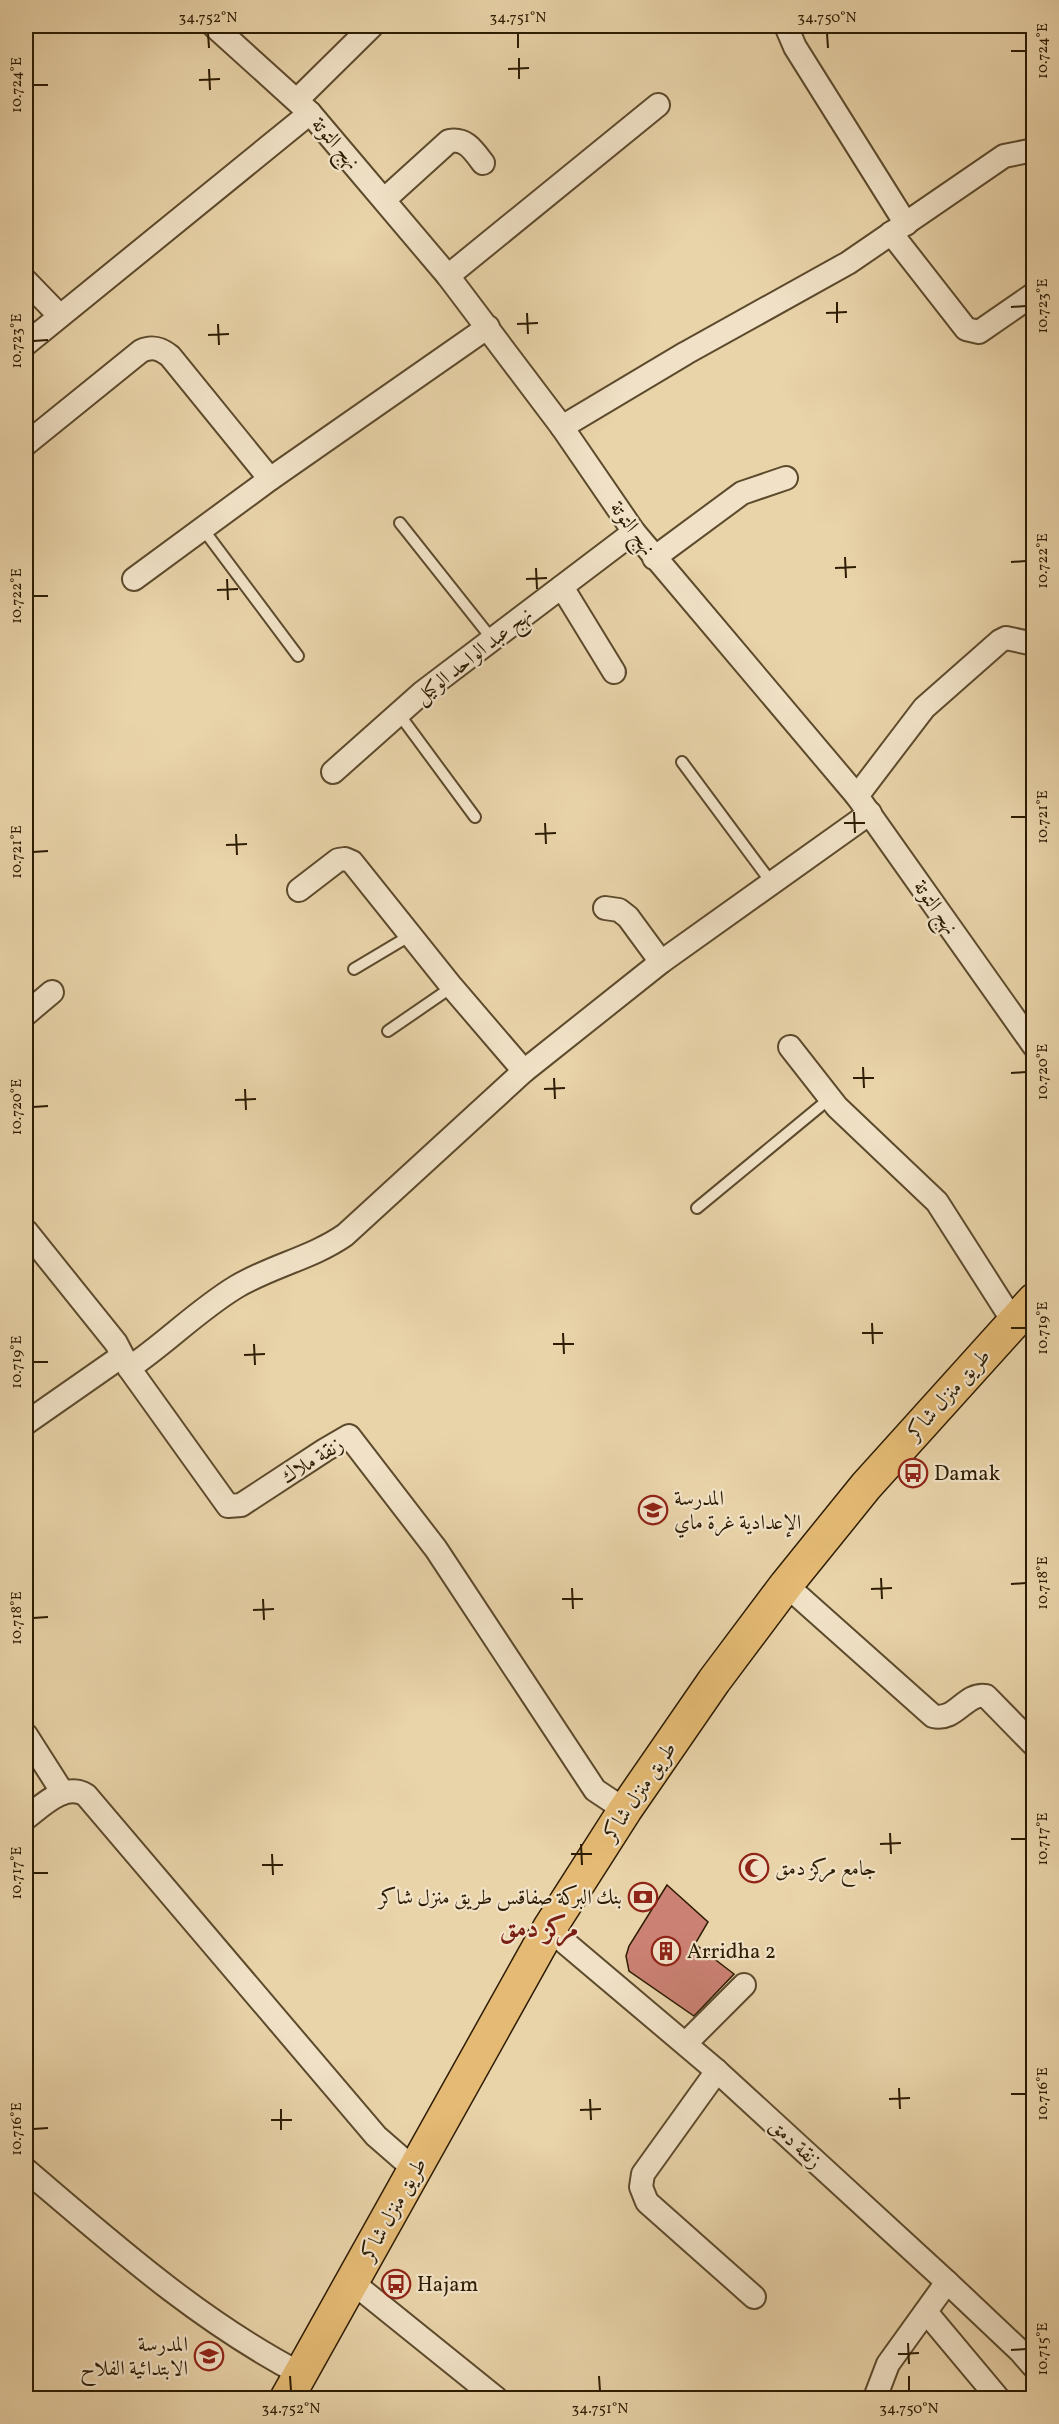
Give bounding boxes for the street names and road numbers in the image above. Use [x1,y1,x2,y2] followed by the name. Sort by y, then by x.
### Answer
[302,111,366,179] street label: نهج التوتة
[600,496,662,564] street label: نهج التوتة
[409,601,541,714] street label: نهج عبد الواحد الوكيل
[903,874,964,943] street label: نهج التوتة
[899,1343,998,1448] street label: طريق منزل شاكر
[276,1431,350,1492] street label: زنقة ملاك
[595,1737,684,1849] street label: طريق منزل شاكر
[762,2112,828,2176] street label: زنقة دمق
[353,2153,435,2268] street label: طريق منزل شاكر

